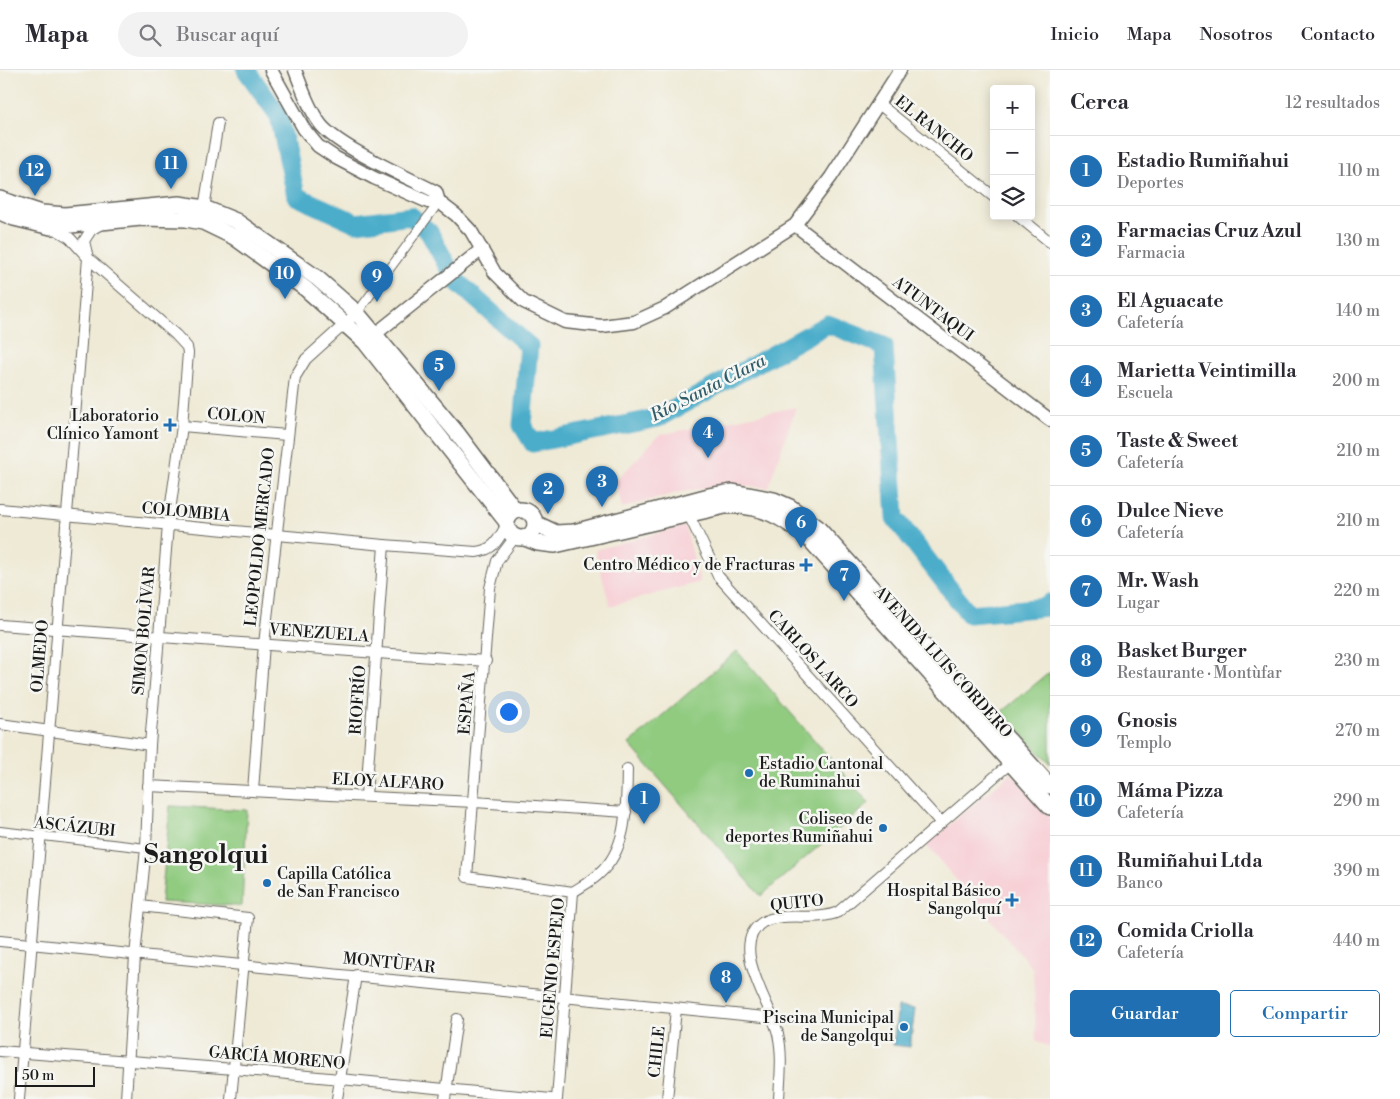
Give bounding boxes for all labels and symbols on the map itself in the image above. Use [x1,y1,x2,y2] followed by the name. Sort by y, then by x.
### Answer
[891,91,977,167] street label: EL RANCHO
[155,148,187,189] pin: 11
[19,155,51,196] pin: 12
[269,258,301,299] pin: 10
[361,261,393,302] pin: 9
[888,271,978,346] street label: ATUNTAQUI
[645,349,771,427] water label: Río Santa Clara
[423,350,455,391] pin: 5
[206,404,266,429] street label: COLON
[47,406,159,444] place label: Laboratorio Clínico Yamont
[692,417,724,458] pin: 4
[163,418,177,432] marker: Laboratorio Clínico Yamont
[241,447,279,627] street label: LEOPOLDO MERCADO
[586,466,618,507] pin: 3
[532,473,564,514] pin: 2
[141,498,232,526] street label: COLOMBIA
[785,507,817,548] pin: 6
[583,555,795,575] place label: Centro Médico y de Fracturas
[799,558,813,572] marker: Centro Médico y de Fracturas
[828,560,860,601] pin: 7
[126,565,160,696] street label: SIMON BOLÌVAR
[869,581,1016,742] street label: AVENIDA LUIS CORDERO
[764,606,862,712] street label: CARLOS LARCO
[27,619,53,693] street label: OLMEDO
[267,619,371,647] street label: VENEZUELA
[344,664,370,736] street label: RIOFRÍO
[451,669,480,736] street label: ESPAÑA
[496,699,522,725] your location
[759,754,884,792] place label: Estadio Cantonal de Ruminahui
[743,767,755,779] marker: Estadio Cantonal de Ruminahui
[332,769,444,795] street label: ELOY ALFARO
[628,783,660,824] pin: 1
[725,809,873,847] place label: Coliseo de deportes Rumiñahui
[32,811,117,841] street label: ASCÁZUBI
[877,822,889,834] marker: Coliseo de deportes Rumiñahui
[144,839,268,871] district label: Sangolqui
[277,864,400,902] place label: Capilla Católica de San Francisco
[261,877,273,889] marker: Capilla Católica de San Francisco
[887,881,1002,919] place label: Hospital Básico Sangolquí
[769,890,825,916] street label: QUITO
[1005,893,1019,907] marker: Hospital Básico Sangolquí
[537,897,569,1039] street label: EUGENIO ESPEJO
[342,946,437,978] street label: MONTÙFAR
[710,962,742,1003] pin: 8
[763,1008,894,1046] place label: Piscina Municipal de Sangolqui
[898,1021,910,1033] marker: Piscina Municipal de Sangolqui
[644,1025,670,1079] street label: CHILE
[208,1040,346,1074] street label: GARCÍA MORENO
[15,1064,95,1087] scale bar

